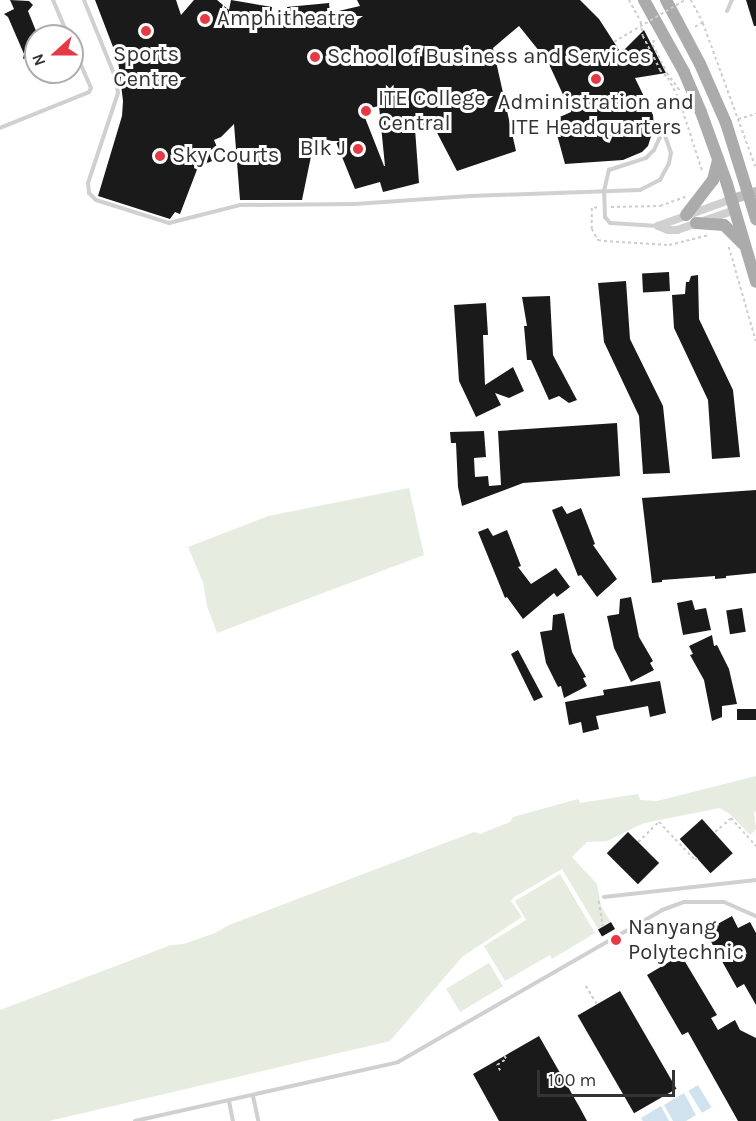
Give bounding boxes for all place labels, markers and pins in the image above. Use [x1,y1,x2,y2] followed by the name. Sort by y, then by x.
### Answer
[217,6,355,32] place label: Amphitheatre
[198,12,212,26] marker: Amphitheatre
[139,24,153,38] marker: Sports Centre
[113,41,179,92] place label: Sports Centre
[327,44,651,70] place label: School of Business and Services
[308,50,322,64] marker: School of Business and Services
[589,72,603,86] marker: Administration and ITE Headquarters
[378,85,486,136] place label: ITE College Central
[498,89,694,140] place label: Administration and ITE Headquarters
[359,104,373,118] marker: ITE College Central
[300,136,346,162] place label: Blk J
[351,142,365,156] marker: Blk J
[172,143,279,169] place label: Sky Courts
[153,149,167,163] marker: Sky Courts
[628,914,744,966] place label: Nanyang Polytechnic
[609,933,623,947] marker: Nanyang Polytechnic

